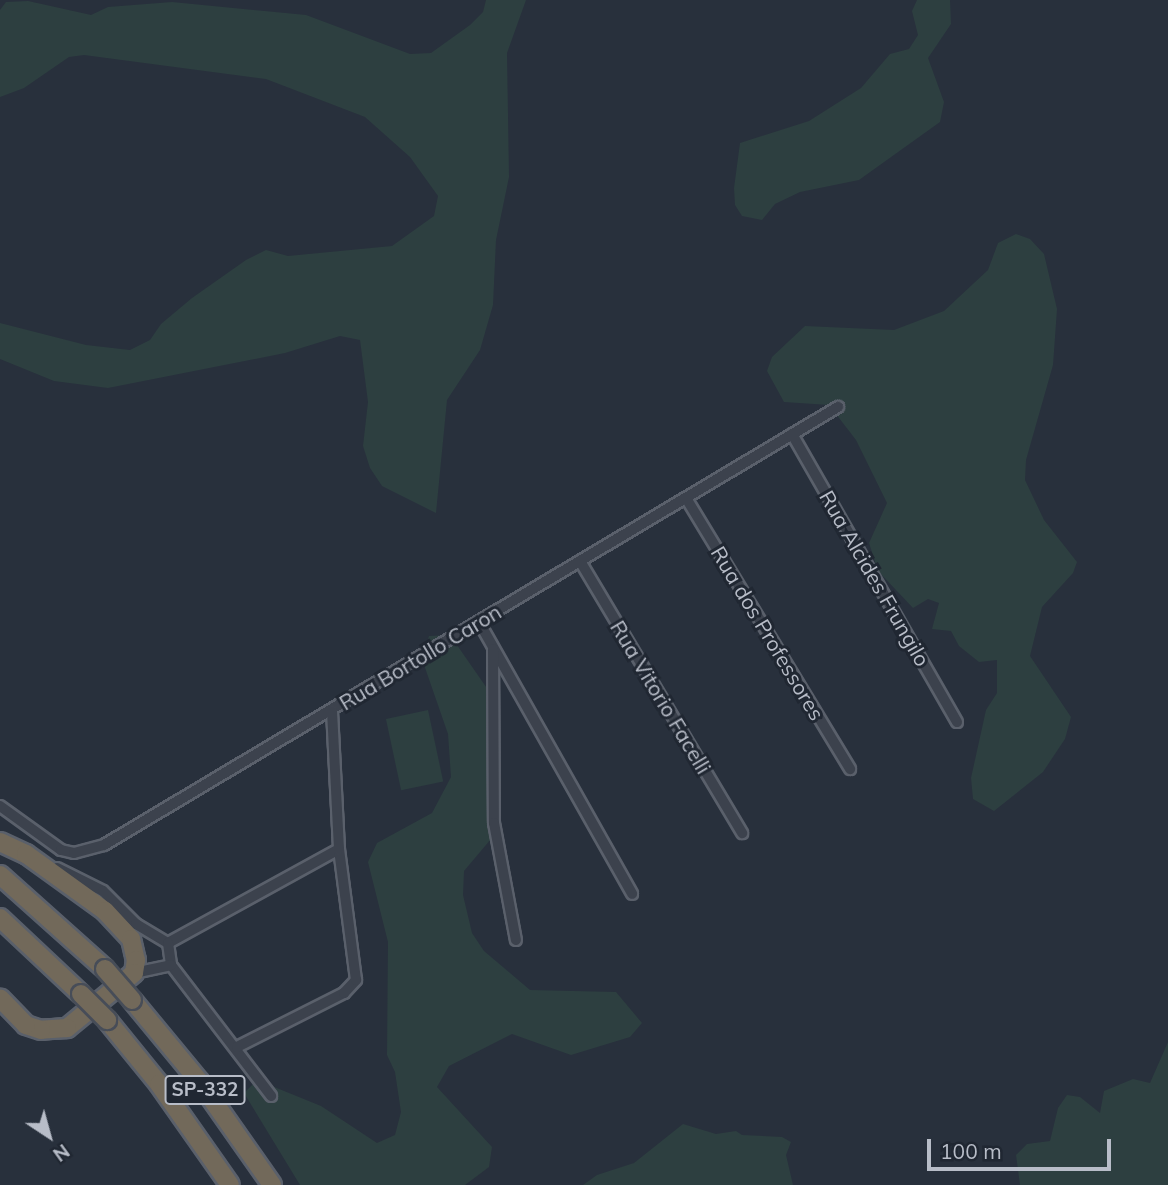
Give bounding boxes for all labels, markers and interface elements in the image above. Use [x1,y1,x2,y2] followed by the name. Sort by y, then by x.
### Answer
[814,486,936,670] street label: Rua Alcides Frungilo
[706,541,830,725] street label: Rua dos Professores
[335,599,505,715] street label: Rua Bortollo Caron
[605,616,717,778] street label: Rua Vitorio Facelli
[163,1074,247,1106] road number: SP-332
[14,1101,84,1171] north arrow
[930,1126,1114,1170] scale bar
[940,1138,1002,1164] text: 100 m
[48,1139,74,1167] text: N

